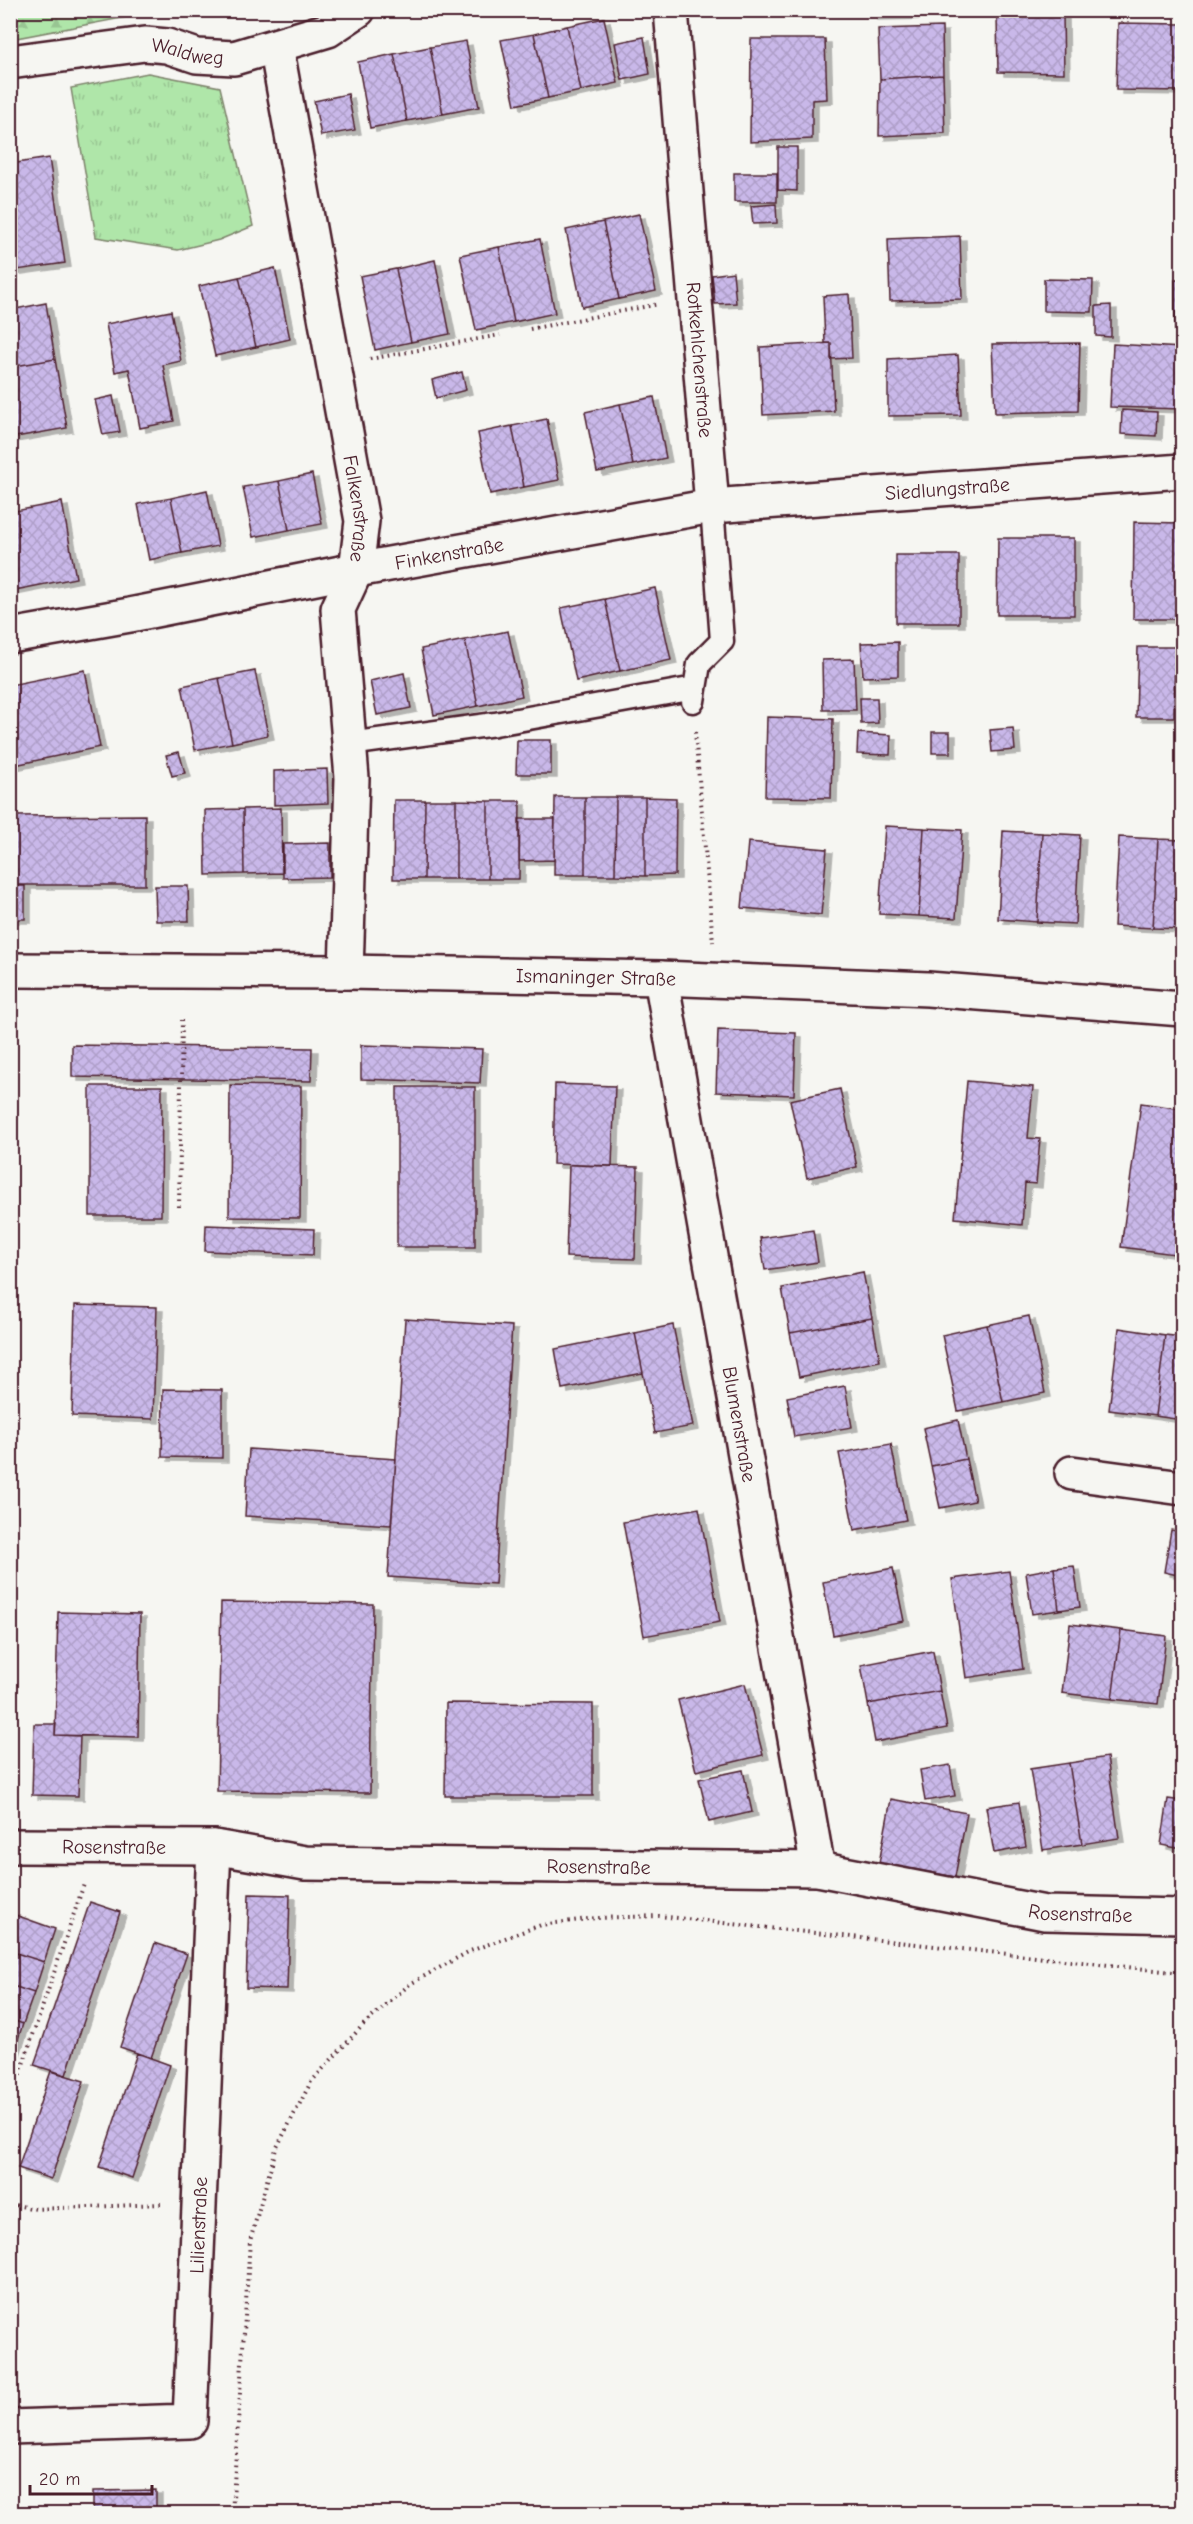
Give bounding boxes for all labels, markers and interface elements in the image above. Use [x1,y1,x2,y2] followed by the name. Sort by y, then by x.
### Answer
[151,33,224,69] street label: Waldweg
[682,281,718,439] street label: Rotkehlchenstraße
[339,453,374,563] street label: Falkenstraße
[884,472,1011,505] street label: Siedlungstraße
[393,532,505,574] street label: Finkenstraße
[516,964,677,990] street label: Ismaninger Straße
[718,1364,761,1484] street label: Blumenstraße
[62,1835,166,1858] street label: Rosenstraße
[546,1854,651,1879] street label: Rosenstraße
[1026,1899,1133,1926] street label: Rosenstraße
[185,2176,212,2274] street label: Lilienstraße
[30,2458,152,2496] scale bar
[39,2469,80,2490] text: 20 m

